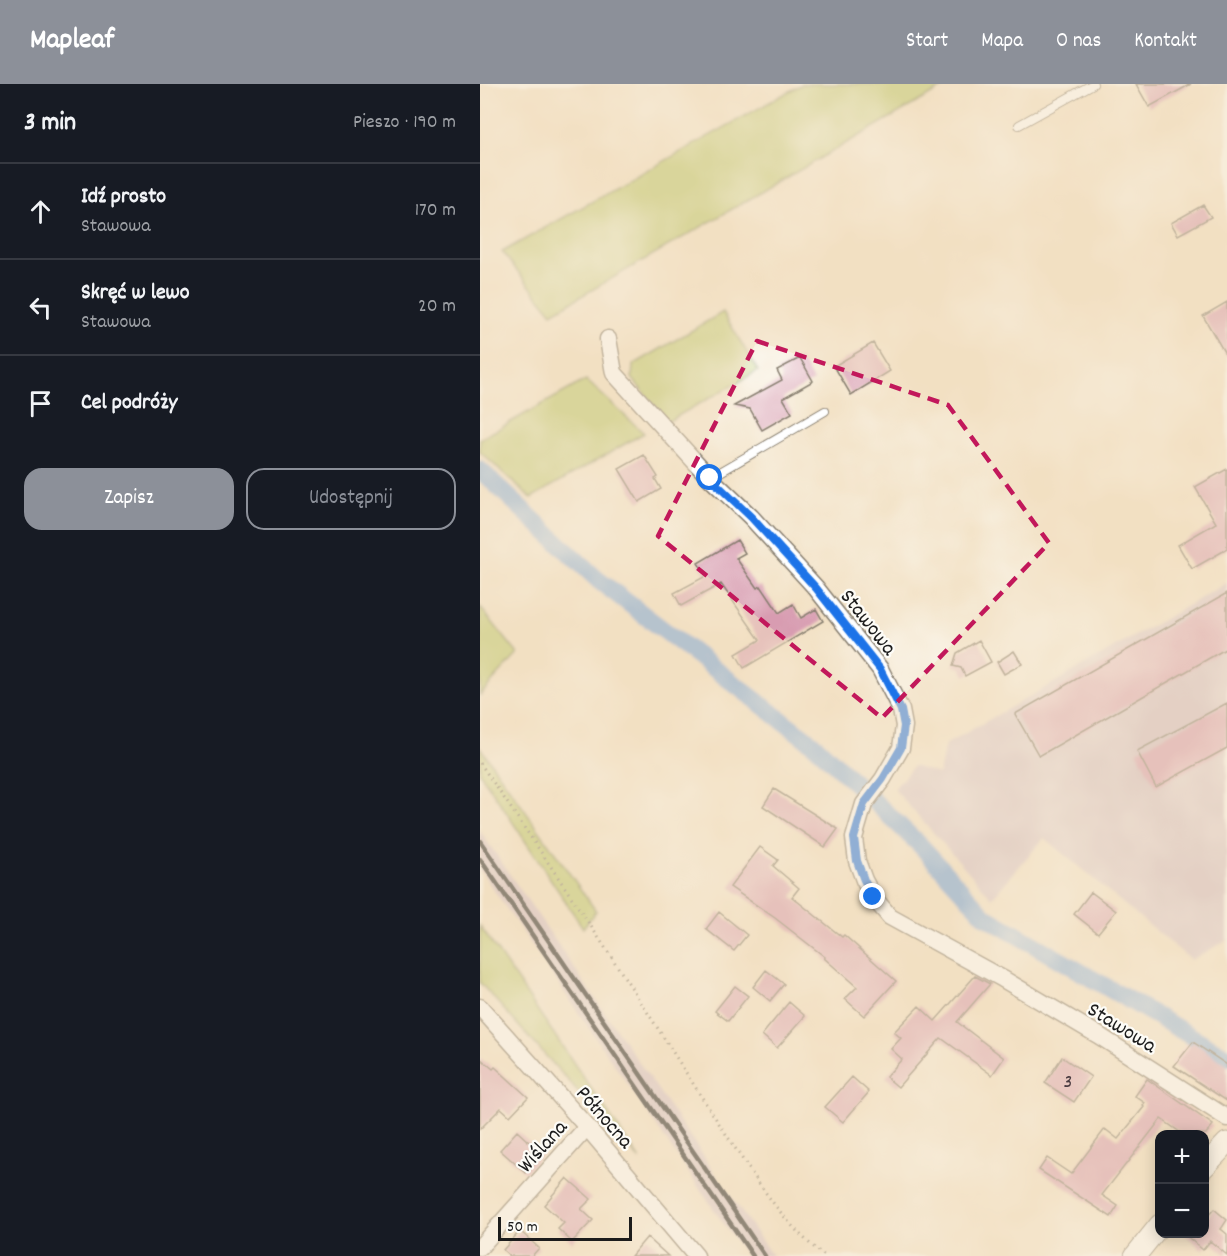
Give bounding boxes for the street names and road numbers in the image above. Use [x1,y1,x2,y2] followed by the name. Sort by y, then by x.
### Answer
[831,583,903,663] street label: Stawowa
[1080,996,1162,1063] street label: Stawowa
[567,1080,640,1157] street label: Północna
[511,1113,576,1181] street label: Wiślana

